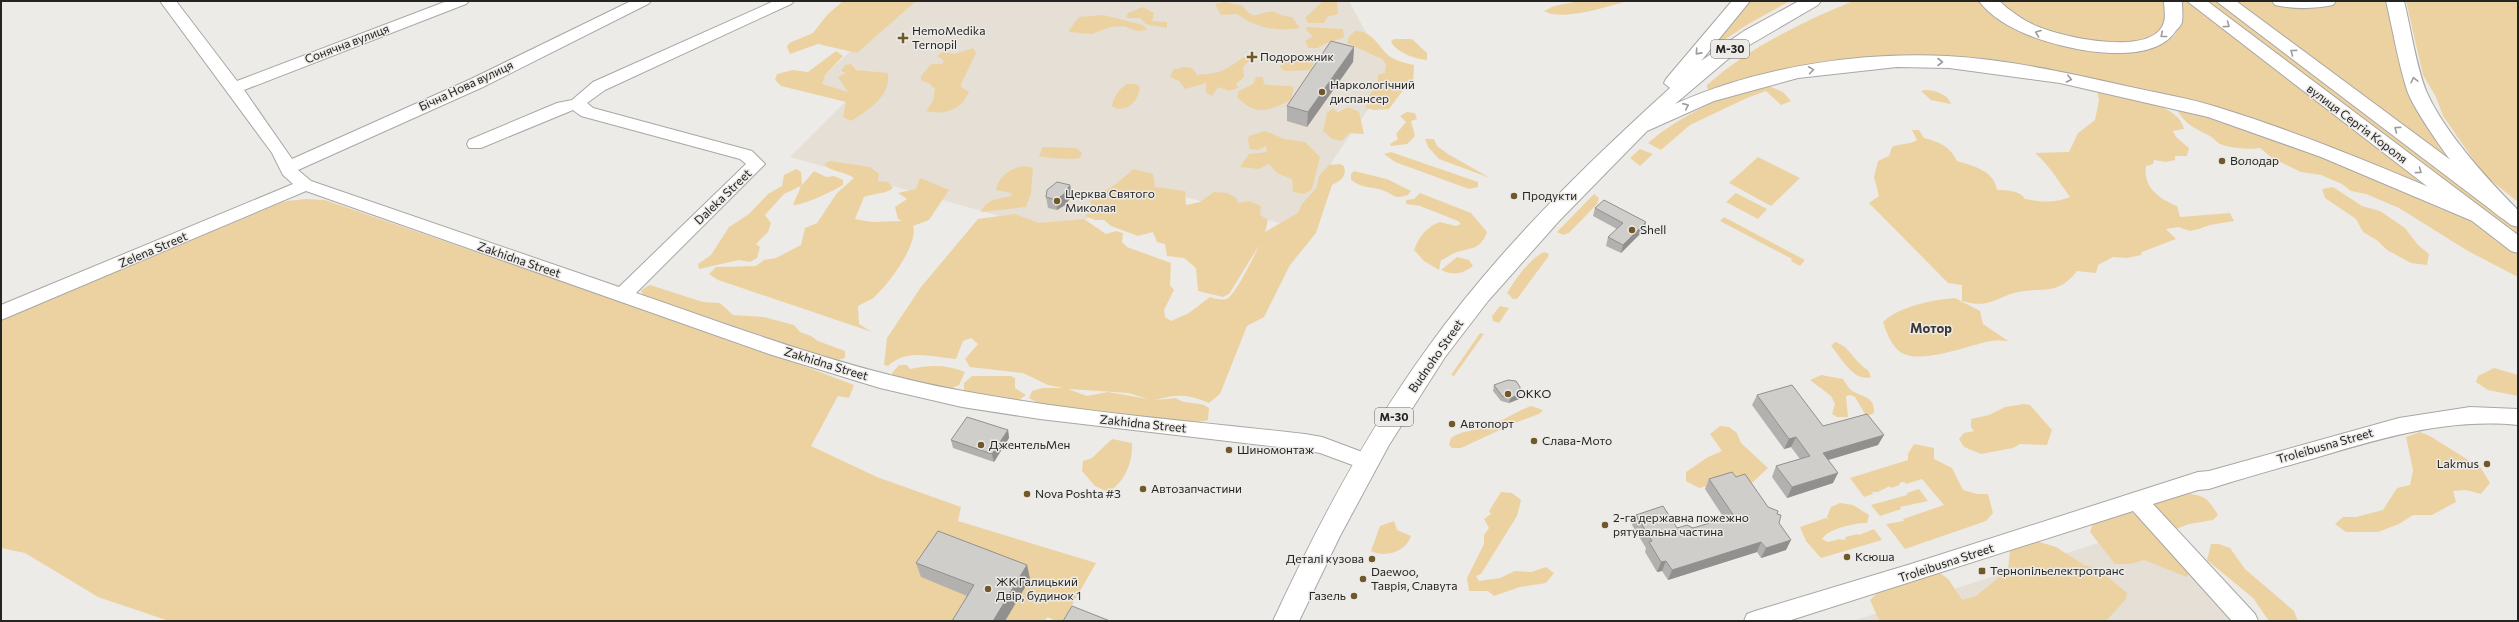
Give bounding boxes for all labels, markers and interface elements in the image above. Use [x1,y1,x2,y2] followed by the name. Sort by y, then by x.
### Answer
[302,20,391,66] street label: Сонячна вулиця
[2222,20,2229,27] one-way arrow
[912,23,986,51] place label: HemoMedika Ternopil
[2035,29,2042,37] one-way arrow
[2161,30,2168,37] one-way arrow
[897,32,909,44] marker: HemoMedika Ternopil
[1711,40,1749,58] road number: М-30
[1695,47,1702,55] one-way arrow
[1260,49,1334,63] place label: Подорожник
[2290,49,2297,56] one-way arrow
[1247,52,1257,62] marker: Подорожник
[416,57,515,113] street label: Бічна Нова вулиця
[1937,58,1943,66] one-way arrow
[1808,66,1814,75] one-way arrow
[2066,75,2072,83] one-way arrow
[1330,77,1415,105] place label: Наркологічний диспансер
[2410,77,2419,84] one-way arrow
[2305,81,2411,166] street label: вулиця Сергія Короля
[1317,87,1327,97] marker: Наркологічний диспансер
[1682,103,1690,111] one-way arrow
[2395,127,2402,134] one-way arrow
[2230,153,2279,167] place label: Володар
[2217,156,2227,166] marker: Володар
[691,166,754,227] street label: Daleka Street
[2415,166,2422,173] one-way arrow
[1065,186,1155,214] place label: Церква Святого Миколая
[1522,188,1577,202] place label: Продукти
[1509,191,1519,201] marker: Продукти
[1052,196,1062,206] marker: Церква Святого Миколая
[1640,222,1666,236] place label: Shell
[1627,225,1637,235] marker: Shell
[116,228,189,270] street label: Zelena Street
[476,238,563,280] street label: Zakhidna Street
[1405,316,1466,395] street label: Budnoho Street
[1910,320,1952,336] district label: Мотор
[783,344,870,382] street label: Zakhidna Street
[1516,386,1552,400] place label: OKKO
[1503,389,1513,399] marker: OKKO
[1375,408,1413,426] road number: М-30
[1099,411,1187,435] street label: Zakhidna Street
[1460,416,1514,430] place label: Автопорт
[1447,419,1457,429] marker: Автопорт
[2275,425,2375,465] street label: Troleibusna Street
[1542,433,1612,447] place label: Слава-Мото
[1529,436,1539,446] marker: Слава-Мото
[989,437,1070,451] place label: ДжентельМен
[976,440,986,450] marker: ДжентельМен
[1237,442,1315,456] place label: Шиномонтаж
[1224,445,1234,455] marker: Шиномонтаж
[2437,456,2479,470] place label: Lakmus
[2482,459,2492,469] marker: Lakmus
[1151,481,1242,495] place label: Автозапчастини
[1138,484,1148,494] marker: Автозапчастини
[1035,486,1121,500] place label: Nova Poshta #3
[1022,489,1032,499] marker: Nova Poshta #3
[1613,510,1749,538] place label: 2-га державна пожежно рятувальна частина
[1600,520,1610,530] marker: 2-га державна пожежно рятувальна частина
[1896,540,1995,584] street label: Troleibusna Street
[1855,549,1895,563] place label: Ксюша
[1286,551,1364,565] place label: Деталі кузова
[1842,552,1852,562] marker: Ксюша
[1367,554,1377,564] marker: Деталі кузова
[1990,563,2125,577] place label: Тернопільелектротранс
[1371,564,1458,592] place label: Daewoo, Таврія, Славута
[1977,566,1987,576] marker: Тернопільелектротранс
[996,574,1081,602] place label: ЖК Галицький Двір, будинок 1
[1358,574,1368,584] marker: Daewoo, Таврія, Славута
[983,584,993,594] marker: ЖК Галицький Двір, будинок 1
[1309,588,1346,602] place label: Газель
[1349,591,1359,601] marker: Газель

